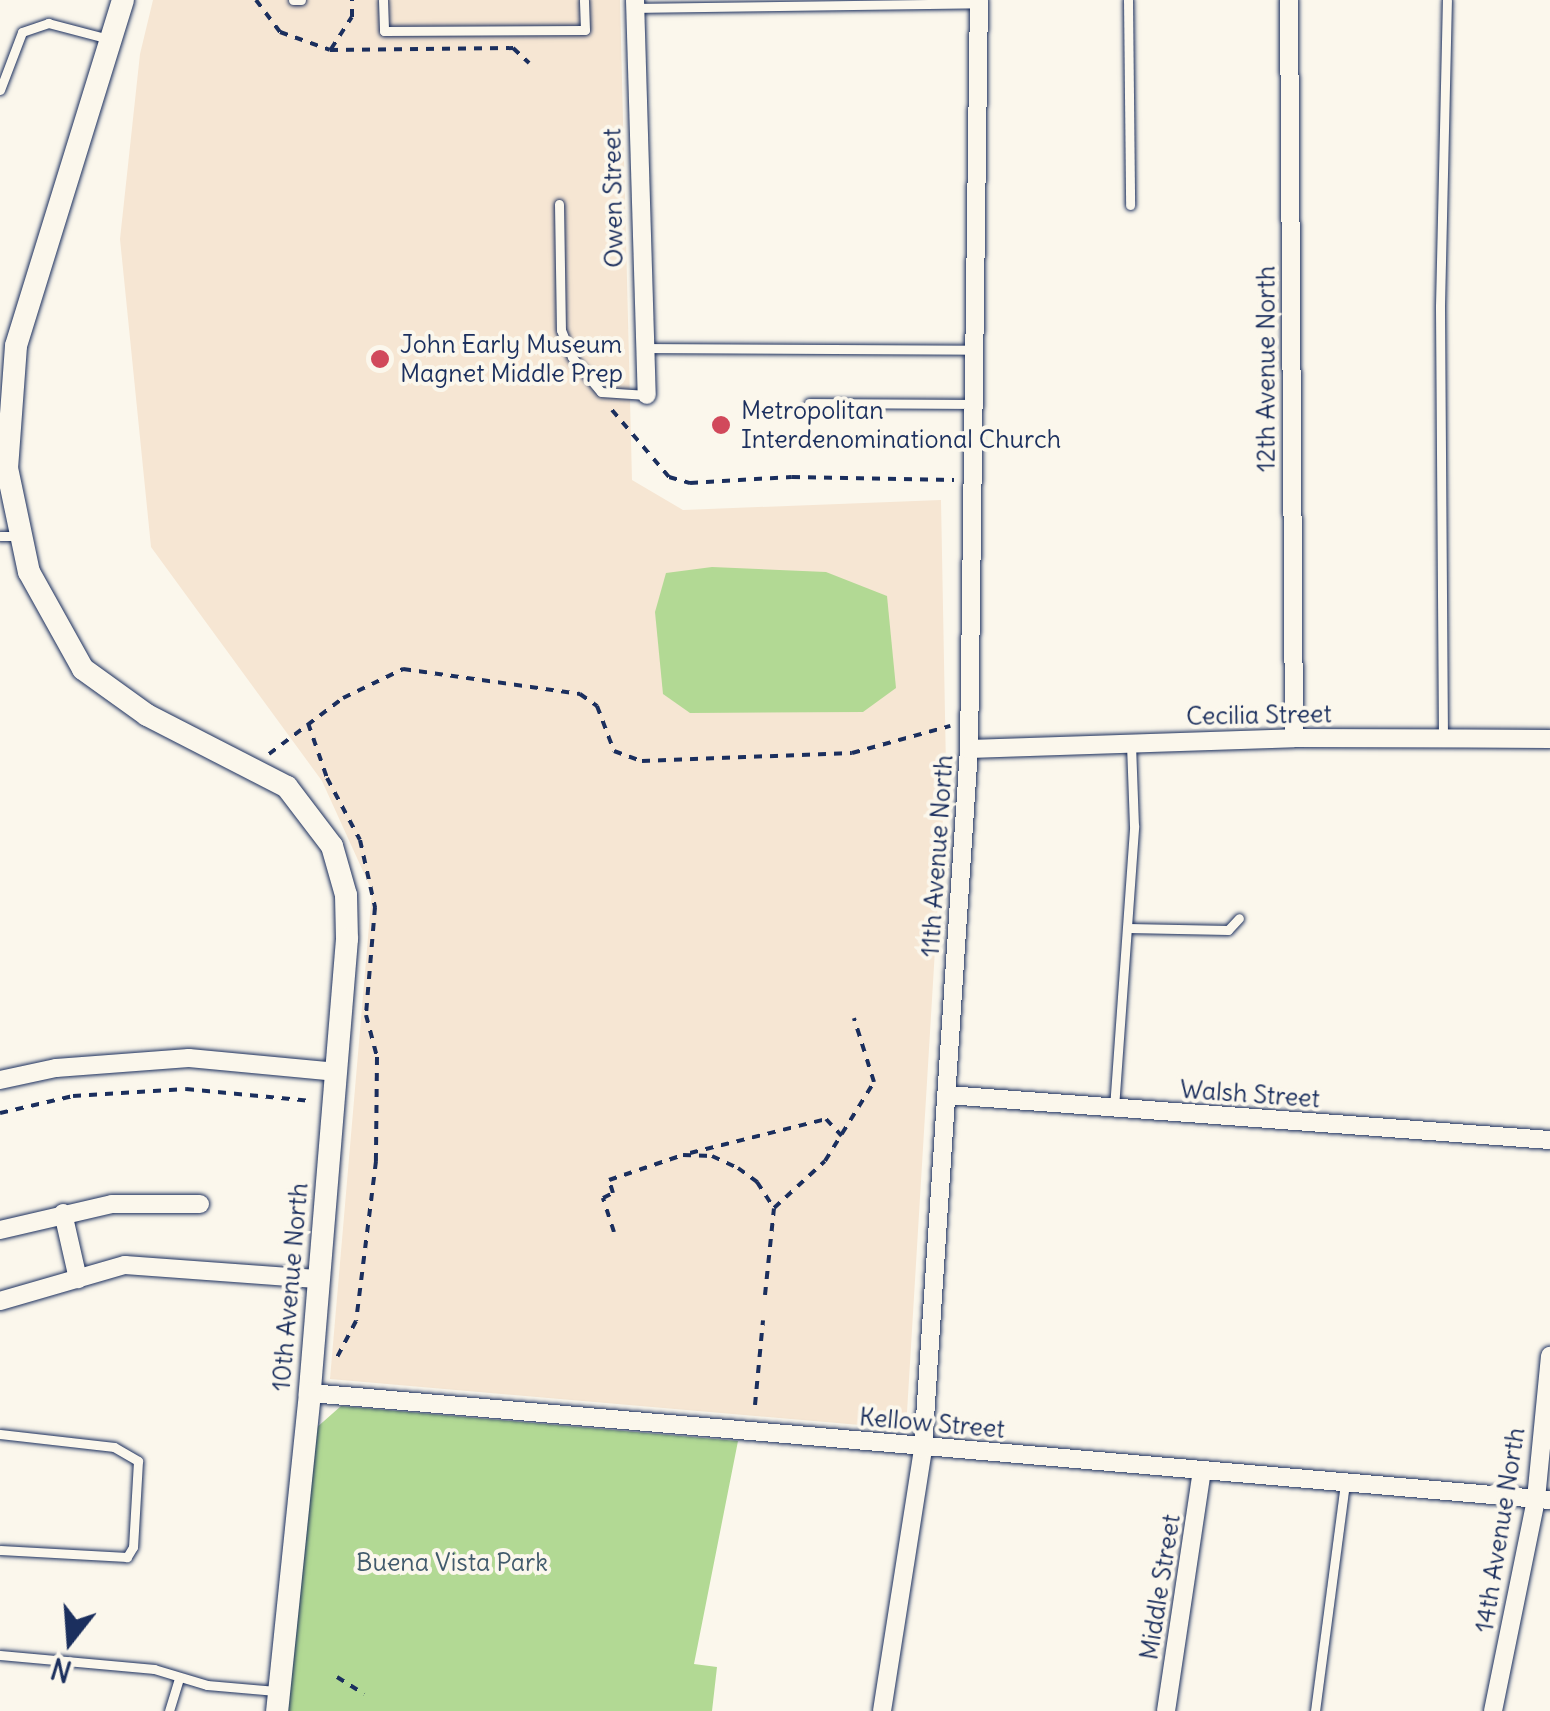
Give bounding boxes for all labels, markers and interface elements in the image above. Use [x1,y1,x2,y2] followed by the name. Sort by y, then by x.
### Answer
[597,128,629,268] street label: Owen Street
[1251,266,1281,472] street label: 12th Avenue North
[400,330,623,389] place label: John Early Museum Magnet Middle Prep
[369,348,391,370] marker: John Early Museum Magnet Middle Prep
[741,396,1061,455] place label: Metropolitan Interdenominational Church
[710,414,732,436] marker: Metropolitan Interdenominational Church
[1186,699,1332,731] street label: Cecilia Street
[915,754,959,958] street label: 11th Avenue North
[1179,1074,1321,1114] street label: Walsh Street
[266,1182,314,1392] street label: 10th Avenue North
[858,1402,1006,1444] street label: Kellow Street
[1469,1425,1531,1635] street label: 14th Avenue North
[1134,1512,1186,1662] street label: Middle Street
[356,1547,548,1577] park label: Buena Vista Park
[20,1591,120,1691] north arrow
[47,1650,76,1690] text: N

